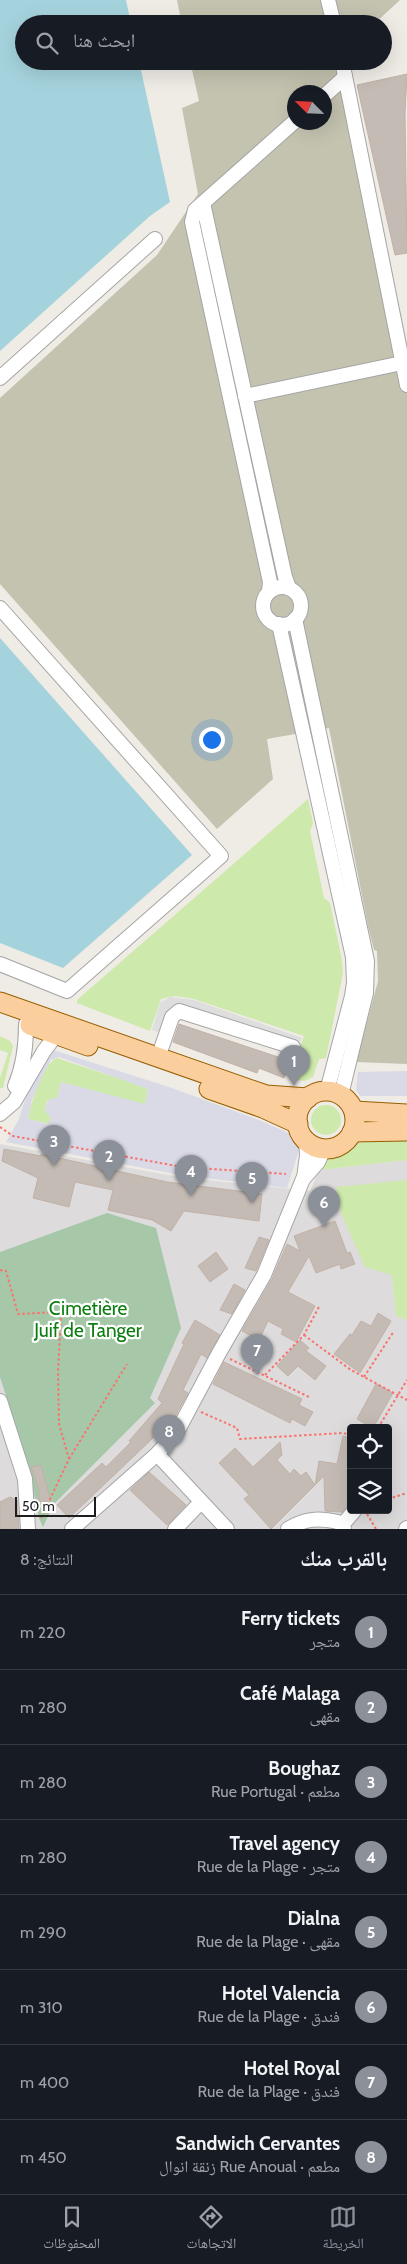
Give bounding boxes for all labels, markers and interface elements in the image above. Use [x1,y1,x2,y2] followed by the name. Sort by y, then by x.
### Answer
[15,15,392,70] search box
[33,29,61,57] icon: search
[73,29,135,52] text: ابحث هنا
[287,85,332,130] north arrow
[199,727,225,753] your location
[278,1045,310,1086] pin: 1
[38,1125,70,1166] pin: 3
[93,1140,125,1181] pin: 2
[175,1155,207,1196] pin: 4
[236,1162,268,1203] pin: 5
[308,1186,340,1227] pin: 6
[33,1297,142,1342] park label: Cimetière Juif de Tanger
[241,1334,273,1375] pin: 7
[153,1415,185,1456] pin: 8
[347,1424,392,1514] map controls
[347,1424,392,1469] button: locate
[347,1469,392,1514] button: layers
[15,1494,96,1517] scale bar
[22,1497,55,1515] text: 50 m
[300,1546,387,1571] text: بالقرب منك
[20,1550,73,1569] text: النتائج: 8
[241,1607,340,1630] text: Ferry tickets
[20,1623,66,1642] text: 220 m
[368,1623,374,1642] text: 1
[310,1632,340,1651] text: متجر
[240,1682,340,1705] text: Café Malaga
[20,1698,67,1717] text: 280 m
[367,1698,375,1717] text: 2
[309,1707,340,1726] text: مقهى
[268,1757,340,1780] text: Boughaz
[20,1773,67,1792] text: 280 m
[367,1773,375,1792] text: 3
[211,1782,340,1801] text: مطعم · Rue Portugal
[229,1832,340,1855] text: Travel agency
[20,1848,67,1867] text: 280 m
[366,1848,376,1867] text: 4
[197,1857,340,1876] text: متجر · Rue de la Plage
[288,1907,340,1930] text: Dialna
[20,1923,66,1942] text: 290 m
[367,1923,375,1942] text: 5
[196,1932,340,1951] text: مقهى · Rue de la Plage
[222,1982,340,2005] text: Hotel Valencia
[20,1998,63,2017] text: 310 m
[367,1998,376,2017] text: 6
[198,2007,340,2026] text: فندق · Rue de la Plage
[243,2057,340,2080] text: Hotel Royal
[20,2073,69,2092] text: 400 m
[367,2073,375,2092] text: 7
[198,2082,340,2101] text: فندق · Rue de la Plage
[175,2132,340,2155] text: Sandwich Cervantes
[20,2148,67,2167] text: 450 m
[366,2148,376,2167] text: 8
[159,2157,340,2176] text: مطعم · Rue Anoual زنقة انوال
[43,2203,100,2257] tab: المحفوظات
[187,2203,236,2257] tab: الاتجاهات
[323,2203,364,2257] tab: الخريطة

